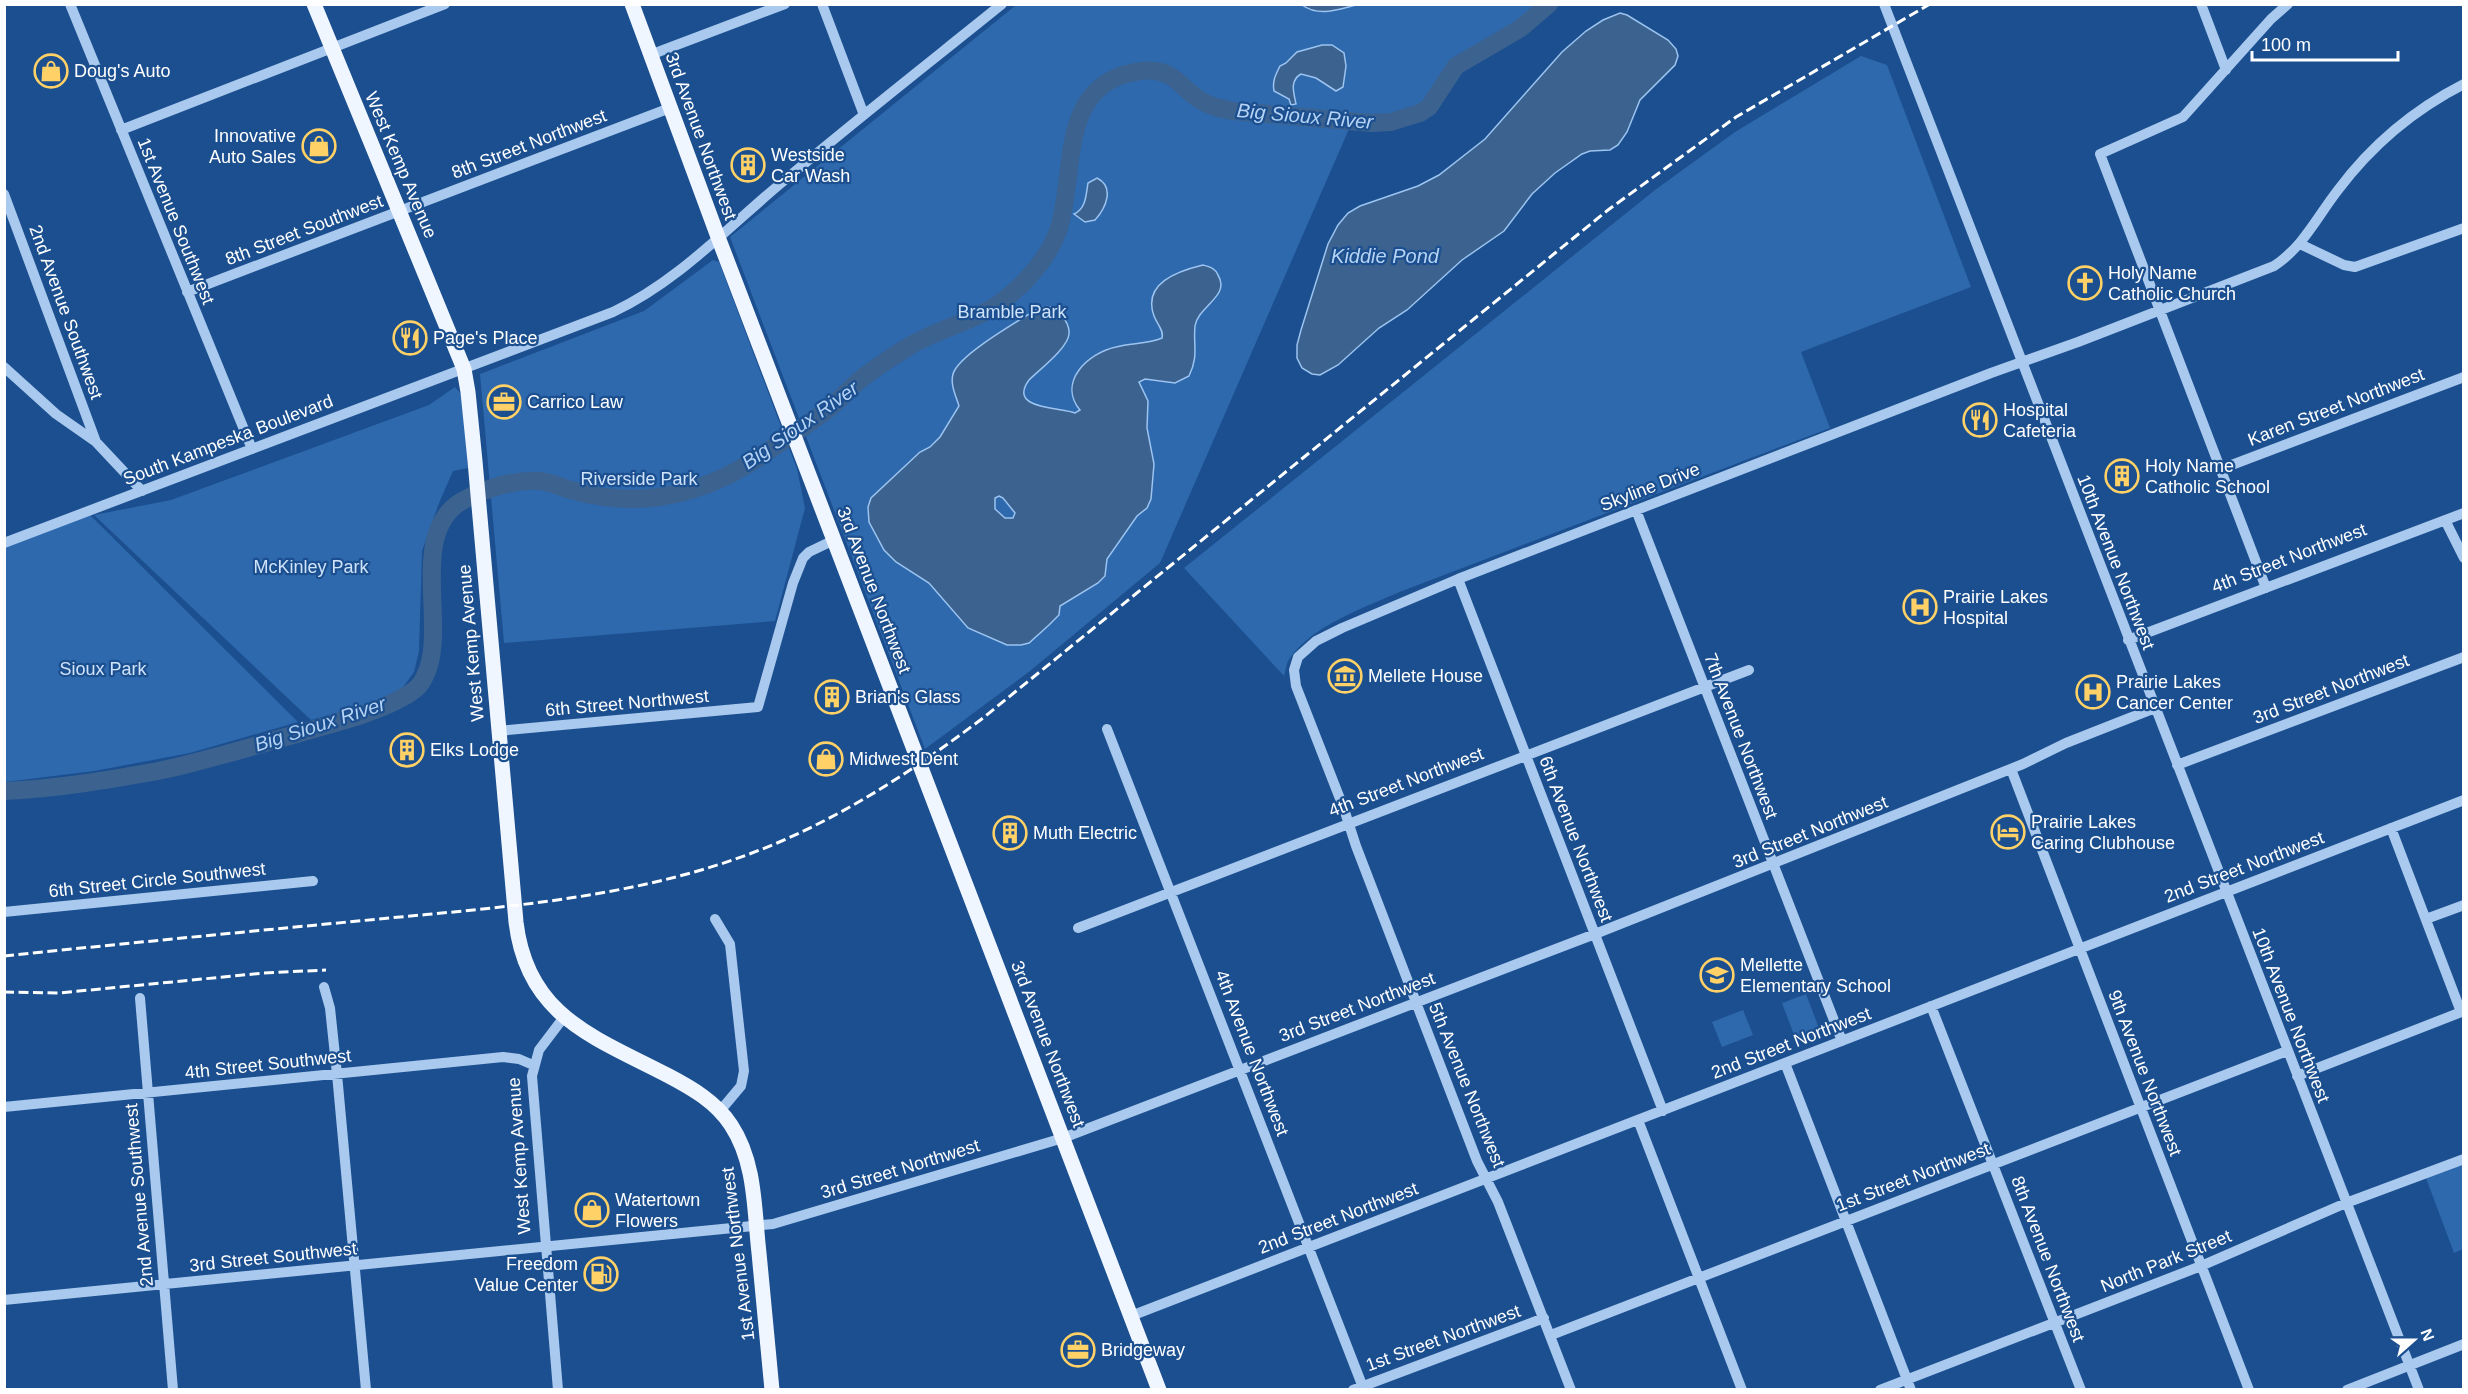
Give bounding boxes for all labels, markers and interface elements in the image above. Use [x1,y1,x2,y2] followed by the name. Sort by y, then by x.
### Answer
[2252,24,2398,62] scale bar
[2261,35,2311,55] text: 100 m
[661,50,741,222] street label: 3rd Avenue Northwest
[33,53,69,89] shop icon: Doug's Auto
[74,61,171,81] place label: Doug's Auto
[361,89,441,241] street label: West Kemp Avenue
[1236,99,1375,133] water label: Big Sioux River
[449,105,609,183] street label: 8th Street Northwest
[209,126,296,167] place label: Innovative Auto Sales
[301,128,337,164] shop icon: Innovative Auto Sales
[133,135,219,307] street label: 1st Avenue Southwest
[771,145,850,186] place label: Westside Car Wash
[730,147,766,183] building icon: Westside Car Wash
[222,191,386,269] street label: 8th Street Southwest
[25,222,107,402] street label: 2nd Avenue Southwest
[1331,245,1440,267] water label: Kiddie Pond
[2108,263,2236,304] place label: Holy Name Catholic Church
[2067,265,2103,301] church icon: Holy Name Catholic Church
[957,302,1068,322] park label: Bramble Park
[392,320,428,356] restaurant icon: Page's Place
[433,328,538,348] place label: Page's Place
[2245,364,2427,450] street label: Karen Street Northwest
[738,376,863,473] water label: Big Sioux River
[486,384,522,420] office icon: Carrico Law
[120,391,336,489] street label: South Kampeska Boulevard
[527,392,624,412] place label: Carrico Law
[2003,400,2077,441] place label: Hospital Cafeteria
[1962,402,1998,438] restaurant icon: Hospital Cafeteria
[2145,456,2270,497] place label: Holy Name Catholic School
[2104,458,2140,494] building icon: Holy Name Catholic School
[1597,459,1703,515] street label: Skyline Drive
[580,469,699,489] park label: Riverside Park
[2073,472,2159,652] street label: 10th Avenue Northwest
[833,504,915,676] street label: 3rd Avenue Northwest
[2209,519,2369,597] street label: 4th Street Northwest
[253,557,370,577] park label: McKinley Park
[454,564,488,722] street label: West Kemp Avenue
[1943,587,2048,628] place label: Prairie Lakes Hospital
[1902,589,1938,625] hospital icon: Prairie Lakes Hospital
[1700,650,1782,822] street label: 7th Avenue Northwest
[2250,650,2412,728] street label: 3rd Street Northwest
[1327,658,1363,694] museum icon: Mellete House
[59,659,148,679] park label: Sioux Park
[1368,666,1483,686] place label: Mellete House
[2116,672,2233,713] place label: Prairie Lakes Cancer Center
[2075,674,2111,710] hospital icon: Prairie Lakes Cancer Center
[814,679,850,715] building icon: Brian's Glass
[544,686,710,720] street label: 6th Street Northwest
[855,687,960,707] place label: Brian's Glass
[252,692,390,756] water label: Big Sioux River
[389,732,425,768] building icon: Elks Lodge
[430,740,519,760] place label: Elks Lodge
[808,741,844,777] shop icon: Midwest Dent
[1326,743,1486,821] street label: 4th Street Northwest
[849,749,958,769] place label: Midwest Dent
[1535,753,1617,925] street label: 6th Avenue Northwest
[1730,792,1890,872] street label: 3rd Street Northwest
[2031,812,2175,853] place label: Prairie Lakes Caring Clubhouse
[1990,814,2026,850] hotel icon: Prairie Lakes Caring Clubhouse
[992,815,1028,851] building icon: Muth Electric
[1033,823,1137,843] place label: Muth Electric
[2161,827,2327,907] street label: 2nd Street Northwest
[47,859,267,901] street label: 6th Street Circle Southwest
[2248,925,2334,1105] street label: 10th Avenue Northwest
[1740,955,1891,996] place label: Mellette Elementary School
[1699,957,1735,993] school or university icon: Mellette Elementary School
[1007,958,1089,1130] street label: 3rd Avenue Northwest
[1211,967,1293,1139] street label: 4th Avenue Northwest
[1276,968,1438,1046] street label: 3rd Street Northwest
[2104,987,2186,1159] street label: 9th Avenue Northwest
[1425,1000,1509,1170] street label: 5th Avenue Northwest
[1708,1003,1874,1083] street label: 2nd Street Northwest
[184,1045,352,1083] street label: 4th Street Southwest
[504,1077,534,1235] street label: West Kemp Avenue
[121,1103,157,1287] street label: 2nd Avenue Southwest
[818,1135,982,1203] street label: 3rd Street Northwest
[1833,1138,1993,1216] street label: 1st Street Northwest
[717,1166,759,1342] street label: 1st Avenue Northwest
[2007,1173,2089,1345] street label: 8th Avenue Northwest
[1255,1178,1421,1258] street label: 2nd Street Northwest
[615,1190,700,1231] place label: Watertown Flowers
[574,1192,610,1228] shop icon: Watertown Flowers
[2098,1226,2234,1296] street label: North Park Street
[188,1238,358,1276] street label: 3rd Street Southwest
[474,1254,578,1295] place label: Freedom Value Center
[583,1256,619,1292] fuel station icon: Freedom Value Center
[1363,1301,1523,1375] street label: 1st Street Northwest
[2384,1310,2444,1370] north arrow
[2418,1326,2438,1343] text: N
[1060,1332,1096,1368] office icon: Bridgeway
[1101,1340,1185,1360] place label: Bridgeway

